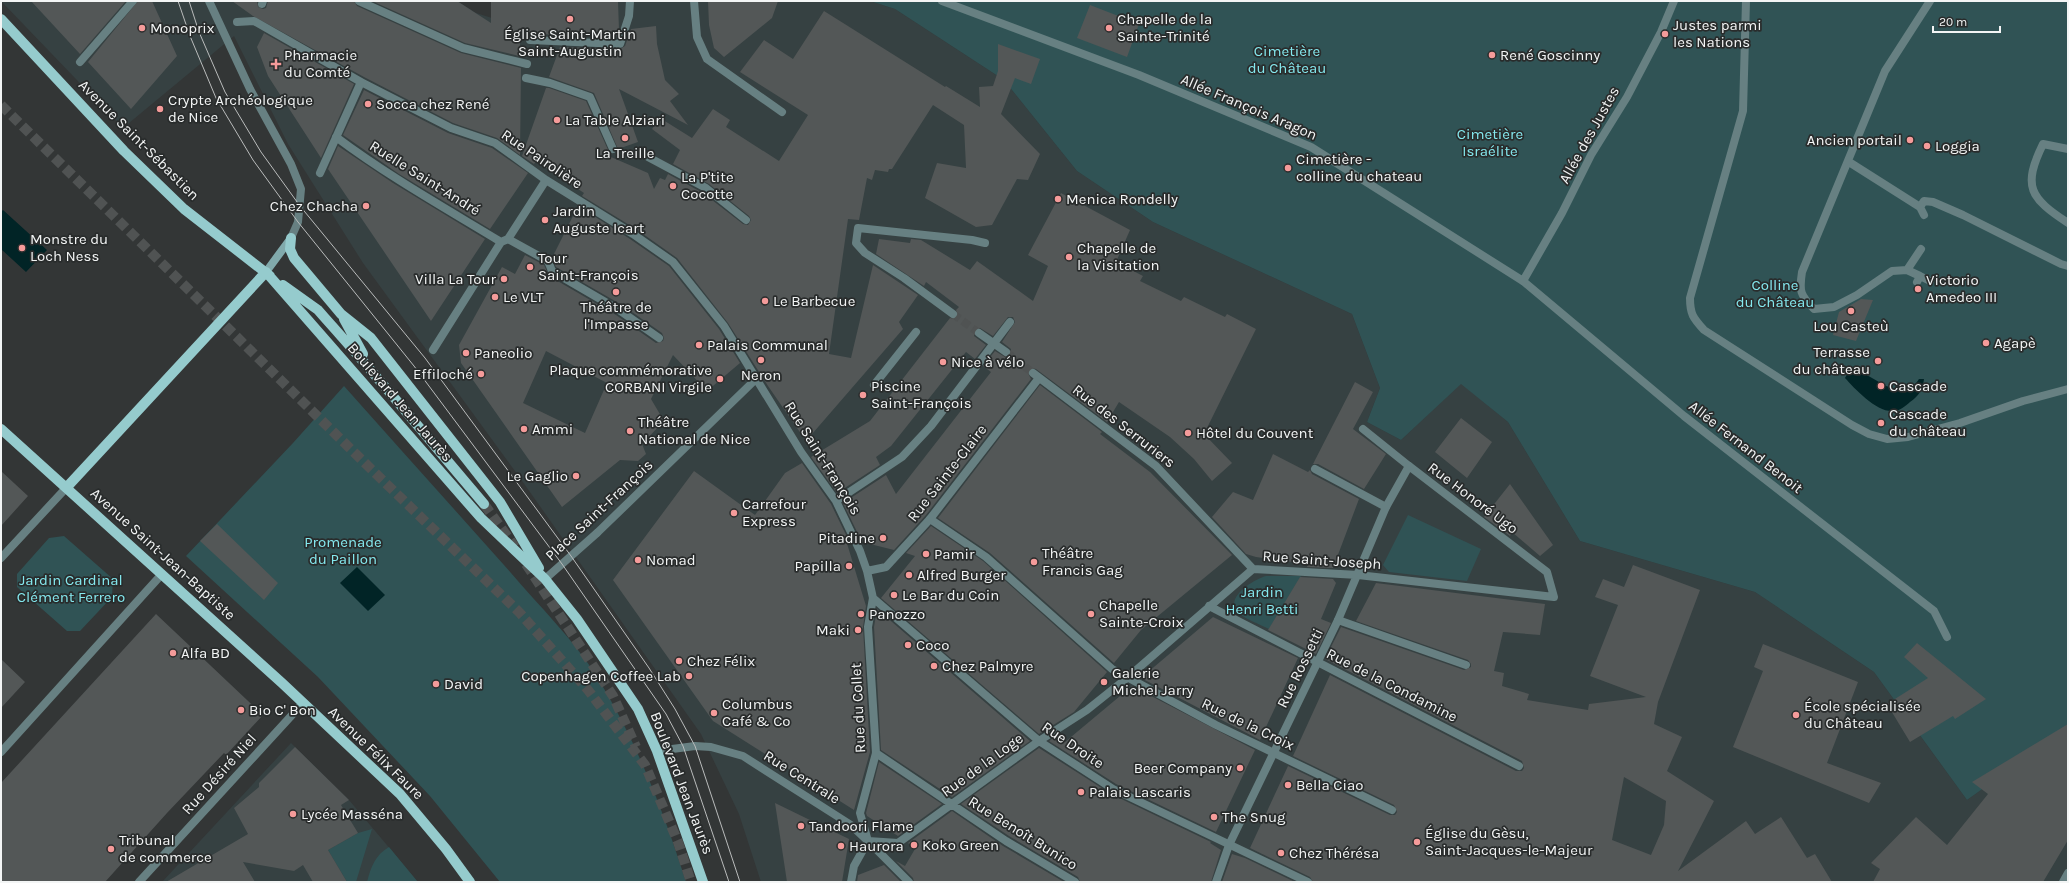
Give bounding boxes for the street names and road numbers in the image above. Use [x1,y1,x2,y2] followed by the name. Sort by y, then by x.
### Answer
[1178,70,1320,144] street label: Allée François Aragon
[75,76,203,204] street label: Avenue Saint-Sébastien
[1555,83,1623,187] street label: Allée des Justes
[498,125,586,193] street label: Rue Pairolière
[366,137,484,219] street label: Ruelle Saint-André
[344,339,456,465] street label: Boulevard Jean Jaurès
[1069,380,1179,472] street label: Rue des Serruriers
[1685,397,1807,497] street label: Allée Fernand Benoit
[781,398,865,518] street label: Rue Saint-François
[904,421,990,525] street label: Rue Sainte-Claire
[542,456,656,564] street label: Place Saint-François
[1424,458,1522,538] street label: Rue Honoré Ugo
[87,484,239,624] street label: Avenue Saint-Jean-Baptiste
[1262,547,1382,573] street label: Rue Saint-Joseph
[1273,625,1327,711] street label: Rue Rossetti
[1324,644,1460,726] street label: Rue de la Condamine
[847,662,869,754] street label: Rue du Collet
[1199,694,1297,754] street label: Rue de la Croix
[324,703,428,803] street label: Avenue Félix Faure
[647,709,717,857] street label: Boulevard Jean Jaurès
[1039,718,1107,772] street label: Rue Droite
[937,729,1027,801] street label: Rue de la Loge
[178,730,260,818] street label: Rue Désiré Niel
[760,746,844,808] street label: Rue Centrale
[965,792,1081,874] street label: Rue Benoît Bunico

